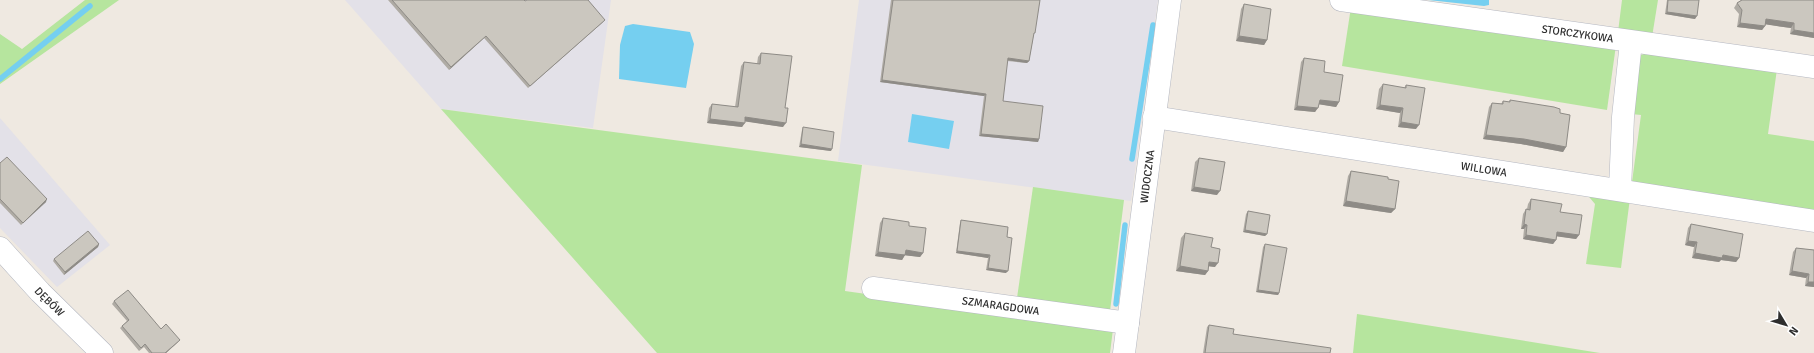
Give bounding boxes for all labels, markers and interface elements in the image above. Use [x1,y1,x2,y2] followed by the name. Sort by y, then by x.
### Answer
[1541,22,1615,45] street label: STORCZYKOWA
[1137,149,1157,204] street label: WIDOCZNA
[1460,159,1508,179] street label: WILLOWA
[32,284,68,319] street label: DĘBÓW
[961,294,1041,317] street label: SZMARAGDOWA
[1766,305,1806,345] north arrow
[1786,324,1801,338] text: N

